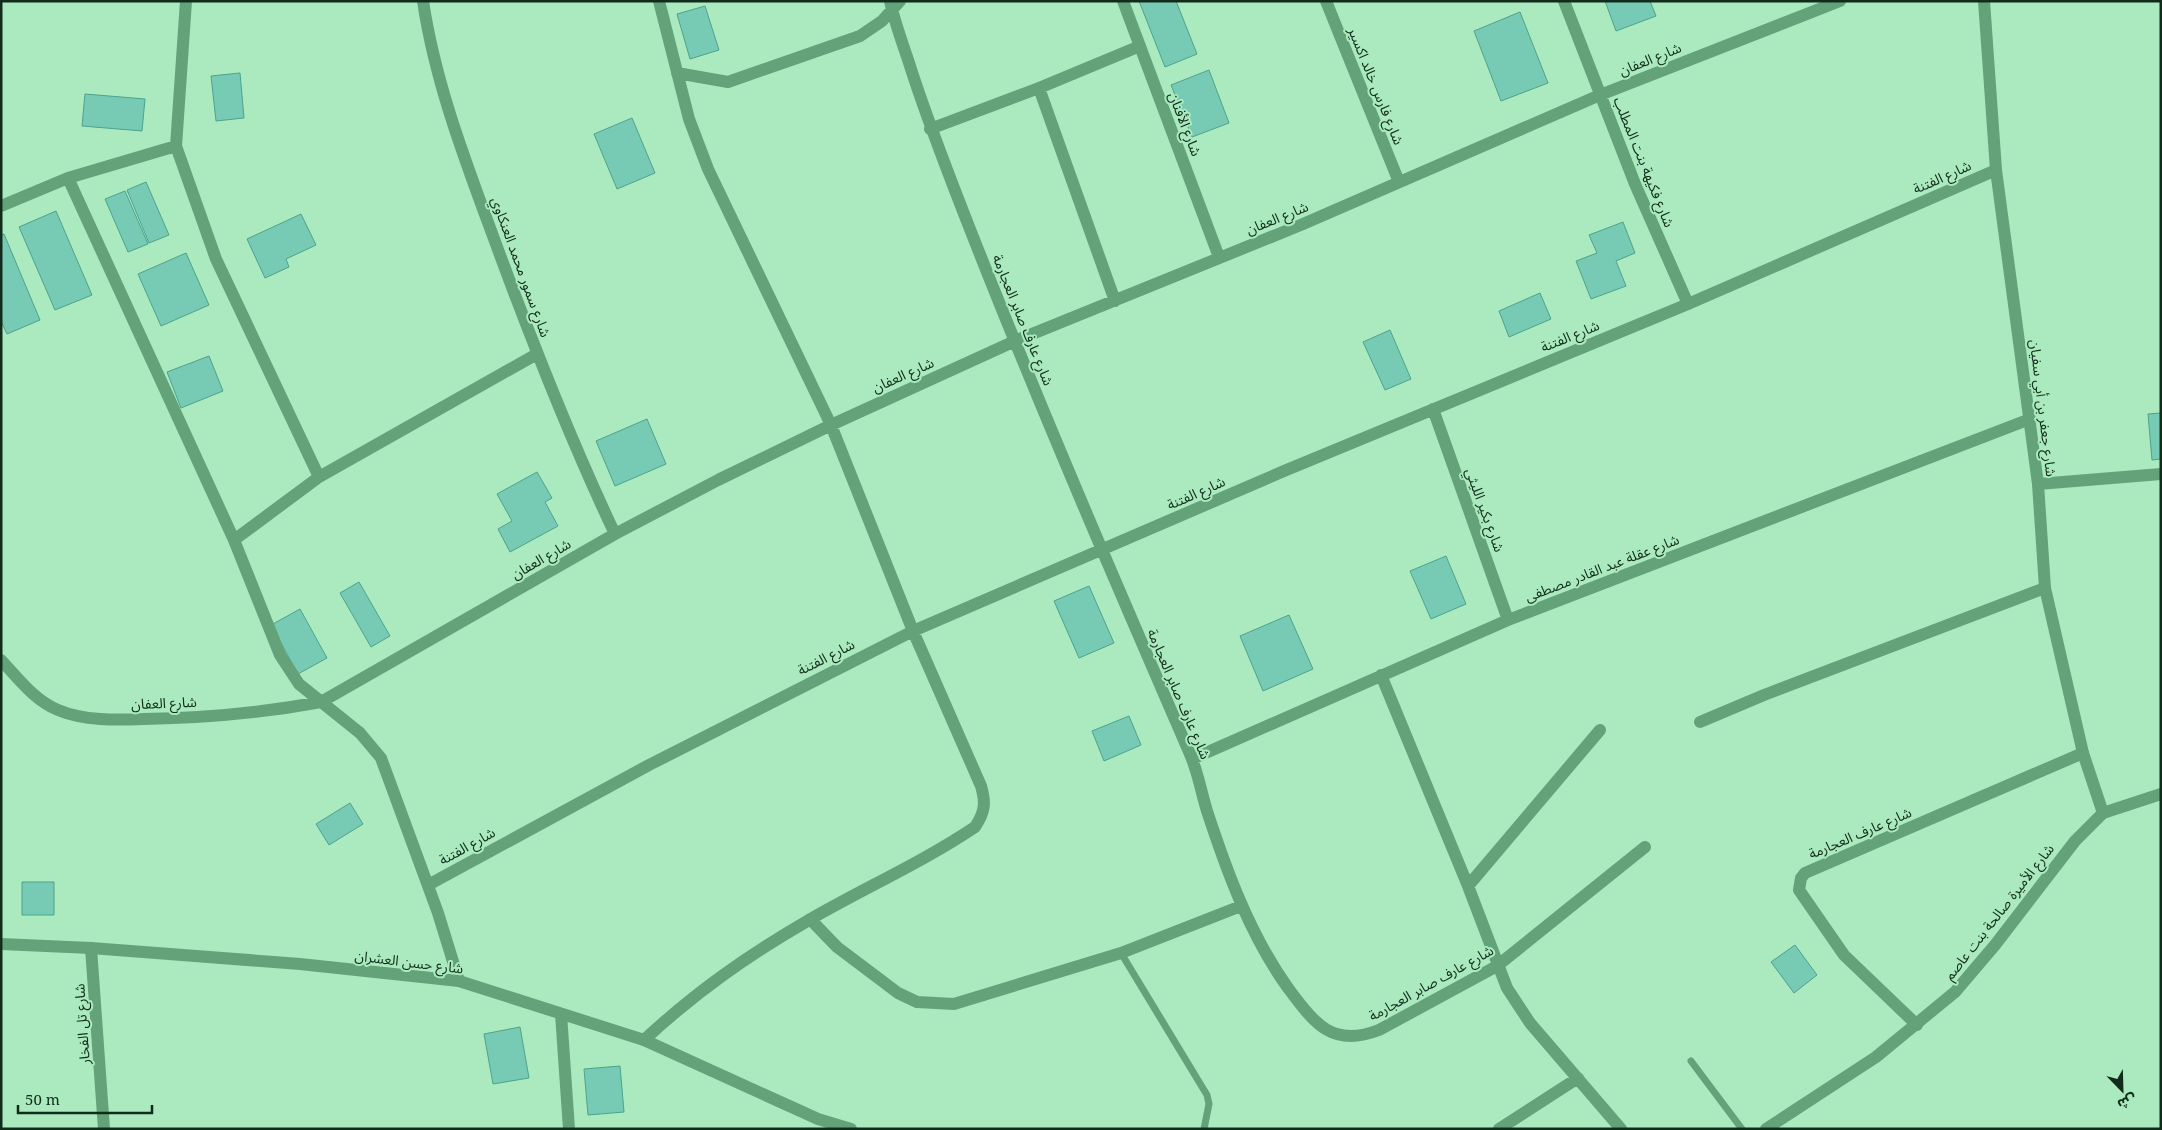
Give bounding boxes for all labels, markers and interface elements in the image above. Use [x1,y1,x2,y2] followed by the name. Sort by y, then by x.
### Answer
[1342,23,1409,148] street label: شارع فارس خالد اكسير
[1616,37,1685,82] street label: شارع العفان
[1163,89,1206,159] street label: شارع الأفنان
[1608,94,1679,231] street label: شارع فكيهة بنت المطلب
[1910,155,1975,200] street label: شارع الفتنة
[485,194,556,340] street label: شارع سمور محمد العنكاوي
[1243,196,1312,241] street label: شارع العفان
[987,251,1058,389] street label: شارع عارف صابر العجارمة
[1538,315,1603,358] street label: شارع الفتنة
[2023,338,2061,478] street label: شارع جعفر بن أبي سفيان
[869,352,938,398] street label: شارع العفان
[1459,465,1509,555] street label: شارع بكير الليثي
[1164,471,1229,516] street label: شارع الفتنة
[1522,529,1682,608] street label: شارع عقلة عبد القادر مصطفى
[508,534,575,585] street label: شارع العفان
[1142,626,1216,763] street label: شارع عارف صابر العجارمة
[794,634,858,681] street label: شارع الفتنة
[131,692,197,715] street label: شارع العفان
[1805,802,1915,865] street label: شارع عارف العجارمة
[435,822,499,871] street label: شارع الفتنة
[1939,840,2059,985] street label: شارع الأميرة صالحة بنت عاصم
[1365,940,1497,1027] street label: شارع عارف صابر العجارمة
[353,945,464,980] street label: شارع حسن العشران
[69,983,96,1066] street label: شارع تل الفخار
[2097,1065,2147,1115] north arrow
[18,1082,151,1114] scale bar
[25,1089,60,1109] text: 50 m
[2115,1090,2140,1115] text: ش

